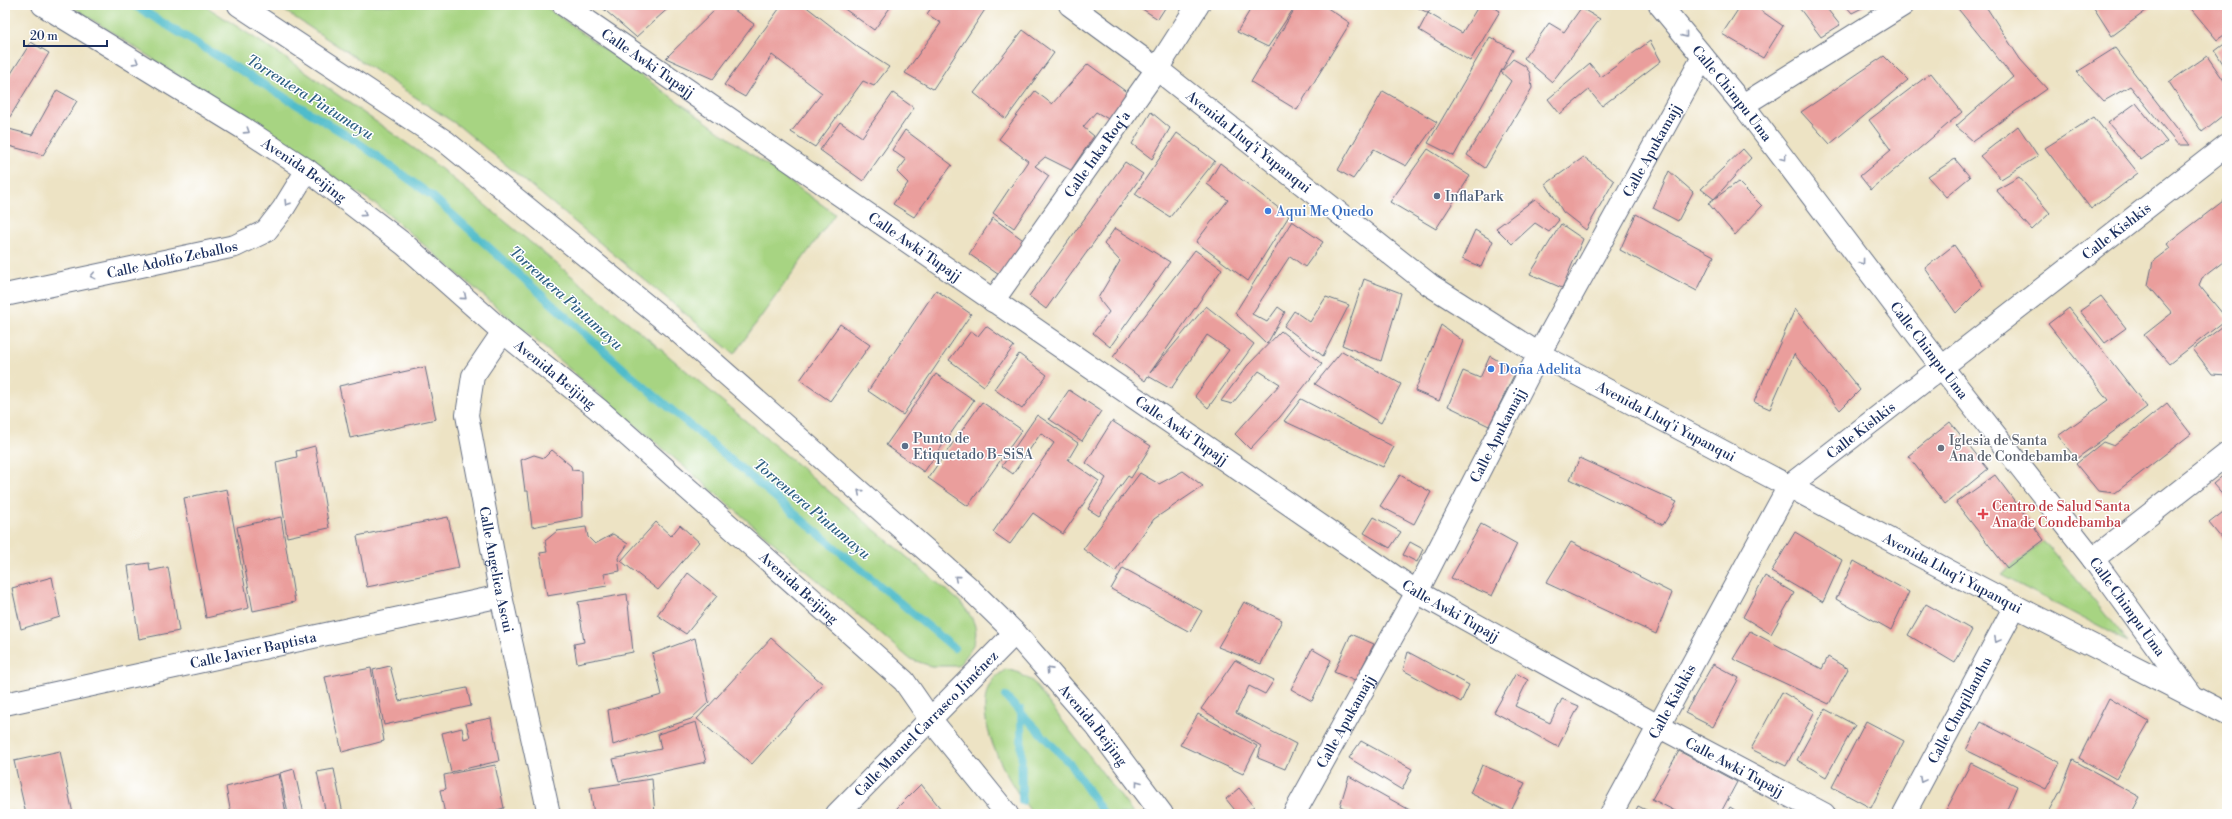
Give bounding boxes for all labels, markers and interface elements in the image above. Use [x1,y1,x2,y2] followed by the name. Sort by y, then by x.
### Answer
[24,22,107,48] scale bar
[597,25,698,102] street label: Calle Awki Tupajj
[30,29,58,44] text: 20 m
[1680,31,1687,38] one-way arrow
[1687,42,1776,146] street label: Calle Chimpu Uma
[243,51,377,145] water label: Torrentera Pintumayu
[132,58,139,65] one-way arrow
[1181,87,1315,198] street label: Avenida Lluq'i Yupanqui
[1619,101,1685,201] street label: Calle Apukamajj
[1061,107,1135,202] street label: Calle Inka Roq'a
[242,126,249,133] one-way arrow
[257,134,350,207] street label: Avenida Beijing
[1779,154,1786,161] one-way arrow
[1445,188,1504,206] place label: InflaPark
[1432,191,1442,201] marker: InflaPark
[284,199,291,206] one-way arrow
[2079,200,2155,264] street label: Calle Kishkis
[1275,203,1374,221] place label: Aqui Me Quedo
[1263,206,1273,216] marker: Aqui Me Quedo
[360,209,367,216] one-way arrow
[864,209,965,286] street label: Calle Awki Tupajj
[105,238,240,283] street label: Calle Adolfo Zeballos
[505,242,627,355] water label: Torrentera Pintumayu
[1857,258,1865,265] one-way arrow
[90,272,96,280] one-way arrow
[459,292,467,300] one-way arrow
[1886,299,1972,404] street label: Calle Chimpu Uma
[509,336,600,414] street label: Avenida Beijing
[1499,361,1582,379] place label: Doña Adelita
[1486,364,1496,374] marker: Doña Adelita
[1592,378,1739,467] street label: Avenida Lluq'i Yupanqui
[1467,385,1530,486] street label: Calle Apukamajj
[1131,393,1231,469] street label: Calle Awki Tupajj
[1823,399,1899,463] street label: Calle Kishkis
[913,430,1033,464] place label: Punto de Etiquetado B-SiSA
[1948,432,2079,466] place label: Iglesia de Santa Ana de Condebamba
[900,441,910,451] marker: Punto de Etiquetado B-SiSA
[1936,443,1946,453] marker: Iglesia de Santa Ana de Condebamba
[749,455,874,564] water label: Torrentera Pintumayu
[857,489,865,496] one-way arrow
[1991,498,2131,532] place label: Centro de Salud Santa Ana de Condebamba
[474,505,517,635] street label: Calle Angelica Ascui
[1977,508,1989,520] marker: Centro de Salud Santa Ana de Condebamba
[1878,529,2025,618] street label: Avenida Lluq'i Yupanqui
[754,548,842,629] street label: Avenida Beijing
[2085,554,2169,661] street label: Calle Chimpu Uma
[955,575,962,582] one-way arrow
[1398,576,1502,646] street label: Calle Awki Tupajj
[189,628,319,673] street label: Calle Javier Baptista
[1994,636,2001,643] one-way arrow
[851,647,1003,801] street label: Calle Manuel Carrasco Jiménez
[1925,654,1996,767] street label: Calle Chuqillanthu
[1645,661,1700,742] street label: Calle Kishkis
[1046,667,1053,675] one-way arrow
[1313,672,1379,772] street label: Calle Apukamajj
[1053,681,1131,771] street label: Avenida Beijing
[1682,734,1787,801] street label: Calle Awki Tupajj
[1920,776,1927,783] one-way arrow
[1136,780,1143,787] one-way arrow

